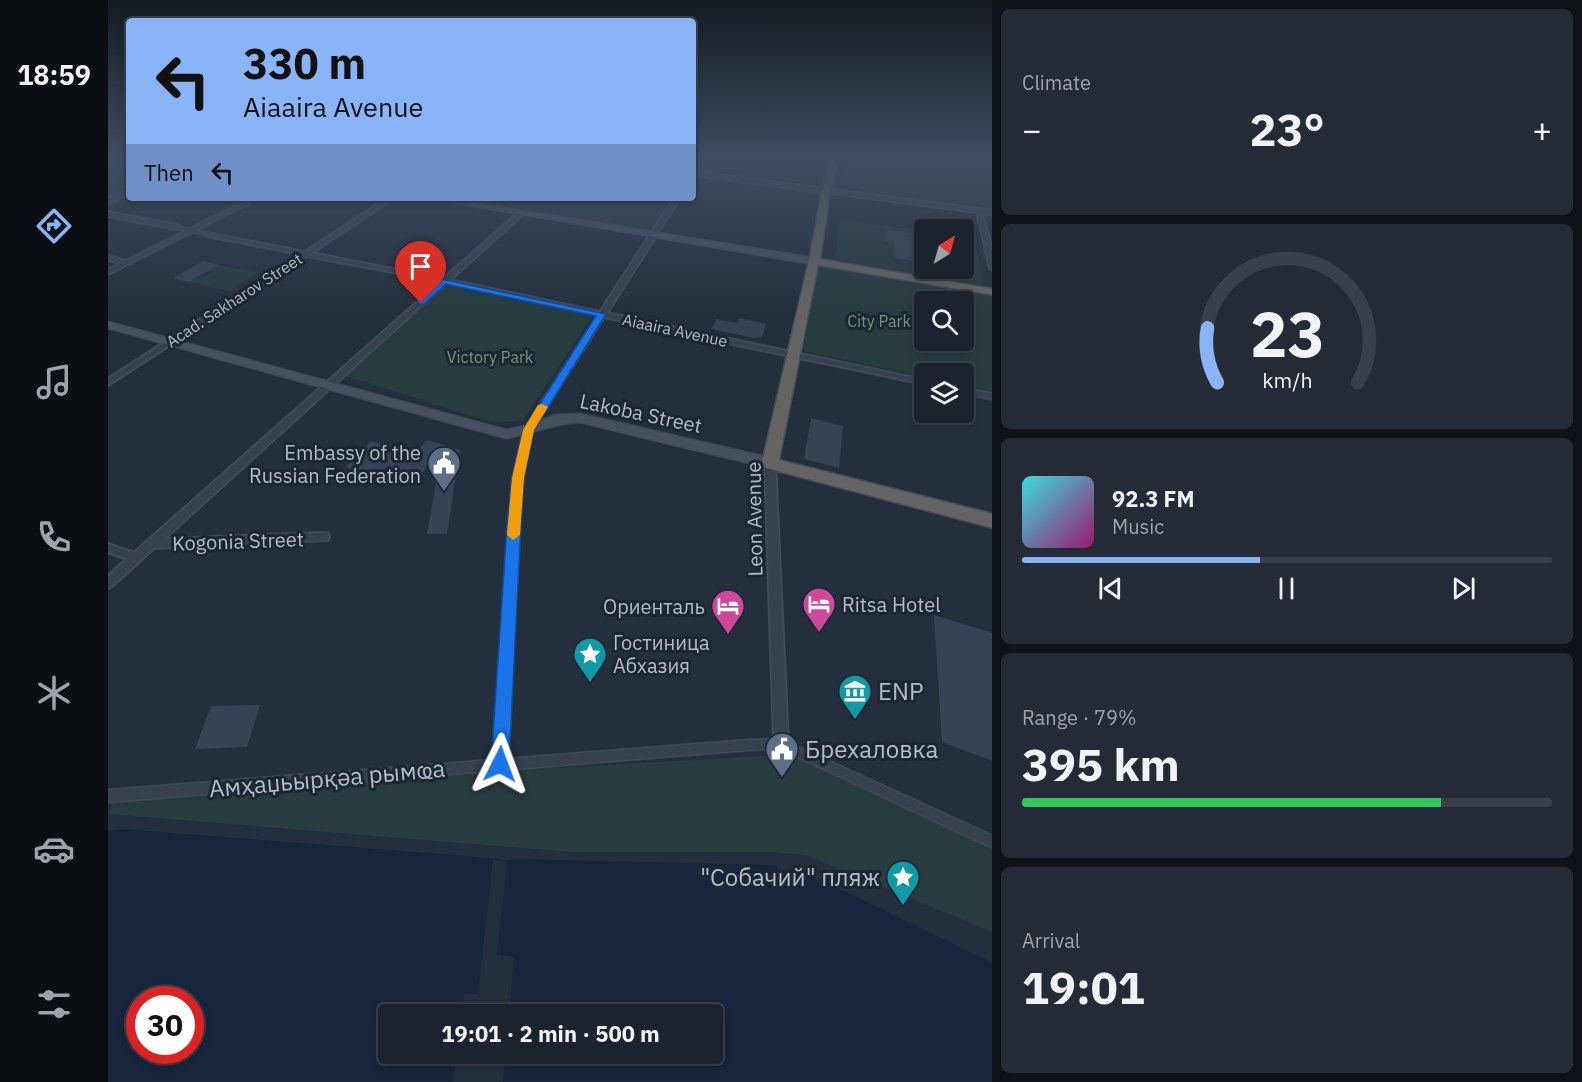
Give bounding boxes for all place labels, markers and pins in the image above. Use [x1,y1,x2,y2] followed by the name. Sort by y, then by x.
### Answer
[395,241,446,303] pin
[249,439,421,489] place label: Embassy of the Russian Federation
[426,445,462,492] public building icon: Embassy of the Russian Federation
[801,586,837,633] hotel icon: Ritsa Hotel
[710,588,746,635] hotel icon: Ориенталь
[842,591,941,618] place label: Ritsa Hotel
[603,593,705,620] place label: Ориенталь
[613,629,710,679] place label: Гостиница Абхазия
[572,636,608,683] place icon: Гостиница Абхазия
[837,673,873,720] museum icon: ENP
[878,675,924,707] place label: ENP
[764,731,800,778] public building icon: Брехаловка
[805,733,939,765] place label: Брехаловка
[885,859,921,906] place icon: "Собачий" пляж
[700,861,880,893] place label: "Собачий" пляж

